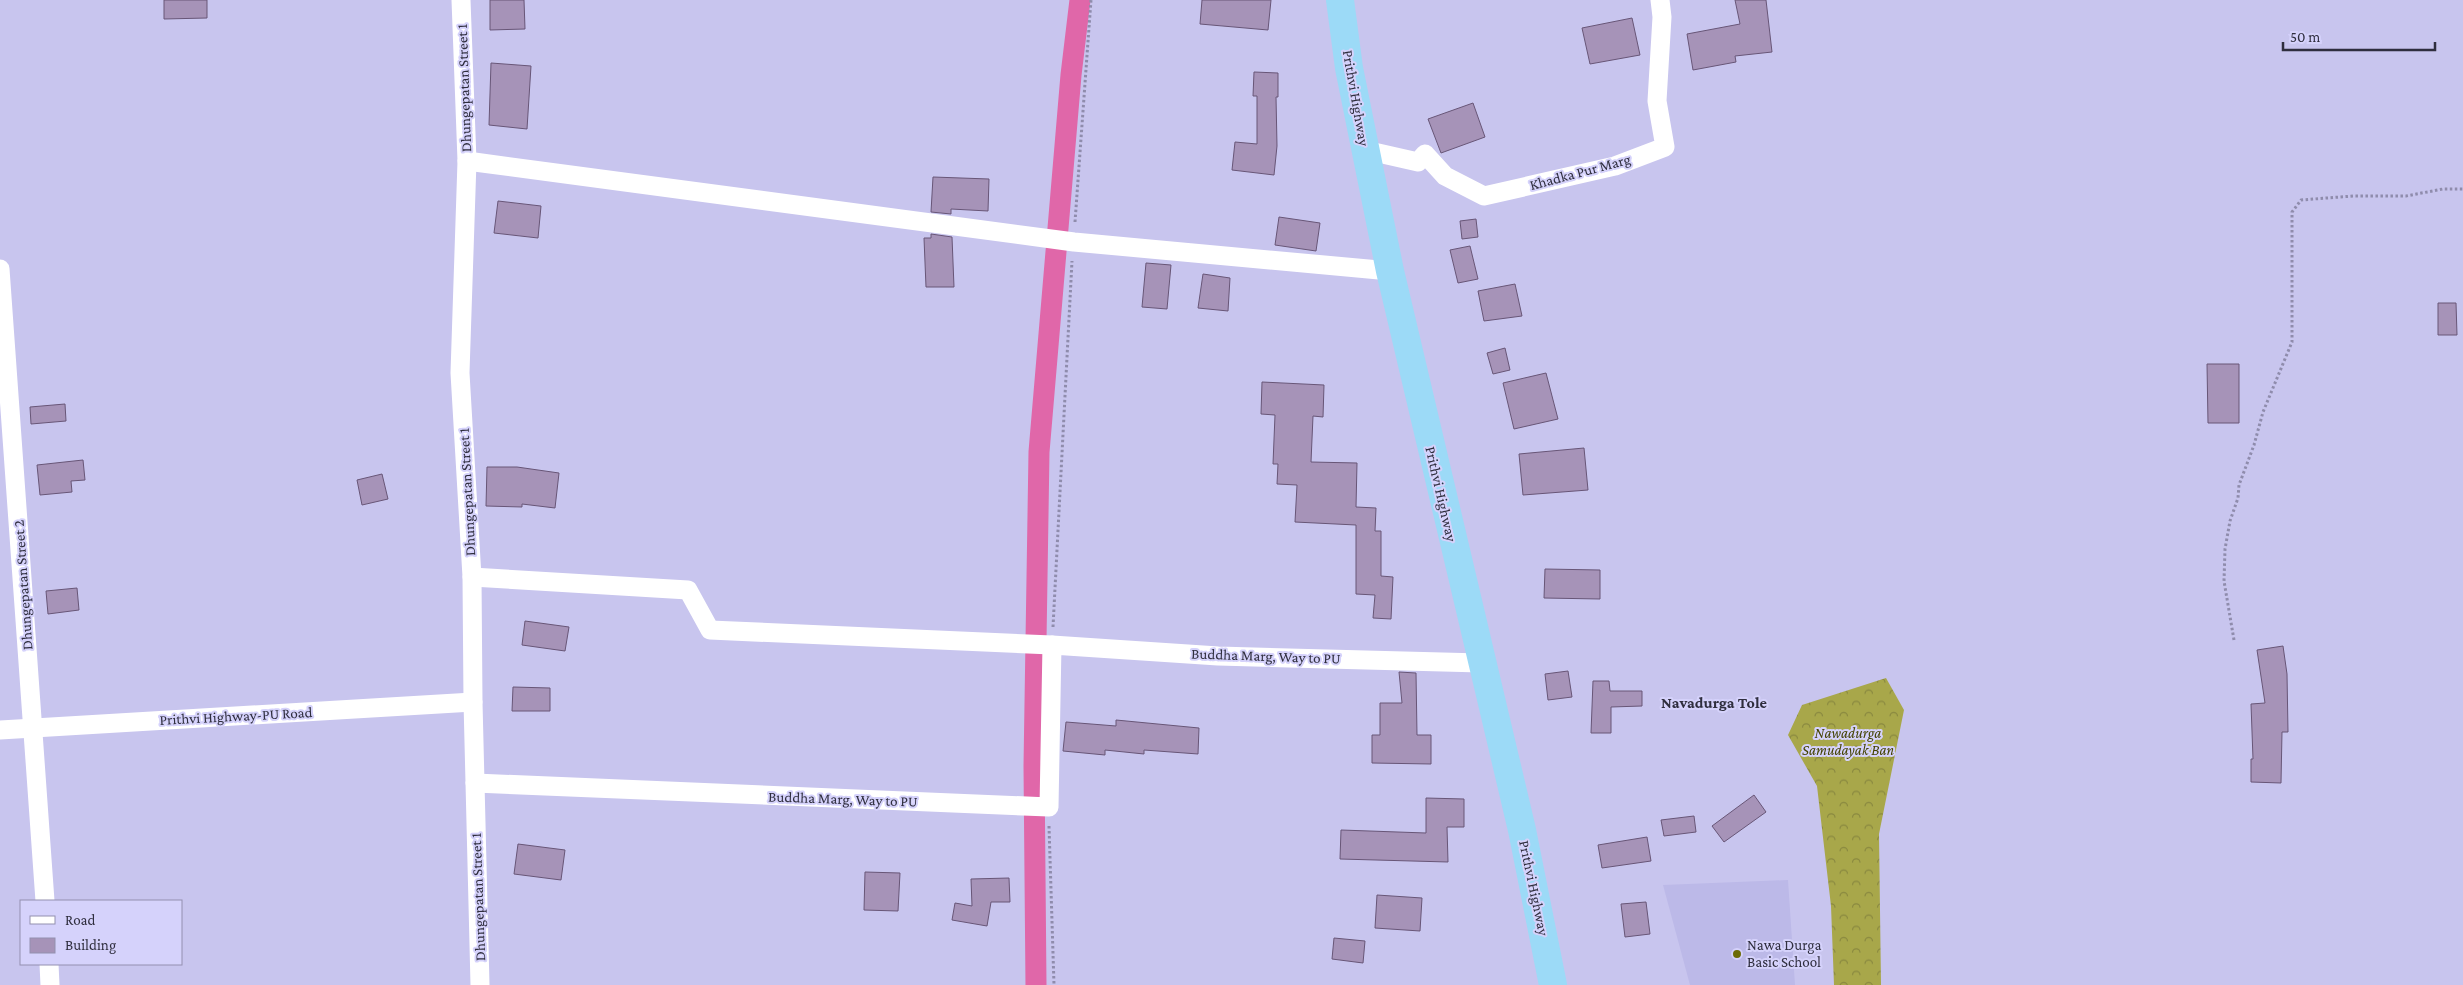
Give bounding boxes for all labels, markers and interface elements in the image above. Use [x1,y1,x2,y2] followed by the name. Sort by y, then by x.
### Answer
[2283,20,2436,52] scale bar
[454,24,475,152] street label: Dhungepatan Street 1
[2290,29,2320,45] text: 50 m
[1339,49,1372,148] street label: Prithvi Highway
[1528,151,1632,194] street label: Khadka Pur Marg
[456,427,479,556] street label: Dhungepatan Street 1
[1421,445,1460,543] street label: Prithvi Highway
[10,519,37,651] street label: Dhungepatan Street 2
[1191,645,1341,668] street label: Buddha Marg, Way to PU
[1661,694,1768,711] district label: Navadurga Tole
[159,704,313,729] street label: Prithvi Highway-PU Road
[1802,725,1895,759] park label: Nawadurga Samudayak Ban
[768,788,918,811] street label: Buddha Marg, Way to PU
[468,833,489,961] street label: Dhungepatan Street 1
[1515,839,1552,937] street label: Prithvi Highway
[20,900,182,965] legend
[65,912,96,928] text: Road
[65,937,116,954] text: Building
[1747,937,1822,970] place label: Nawa Durga Basic School
[1731,948,1743,960] marker: Nawa Durga Basic School

